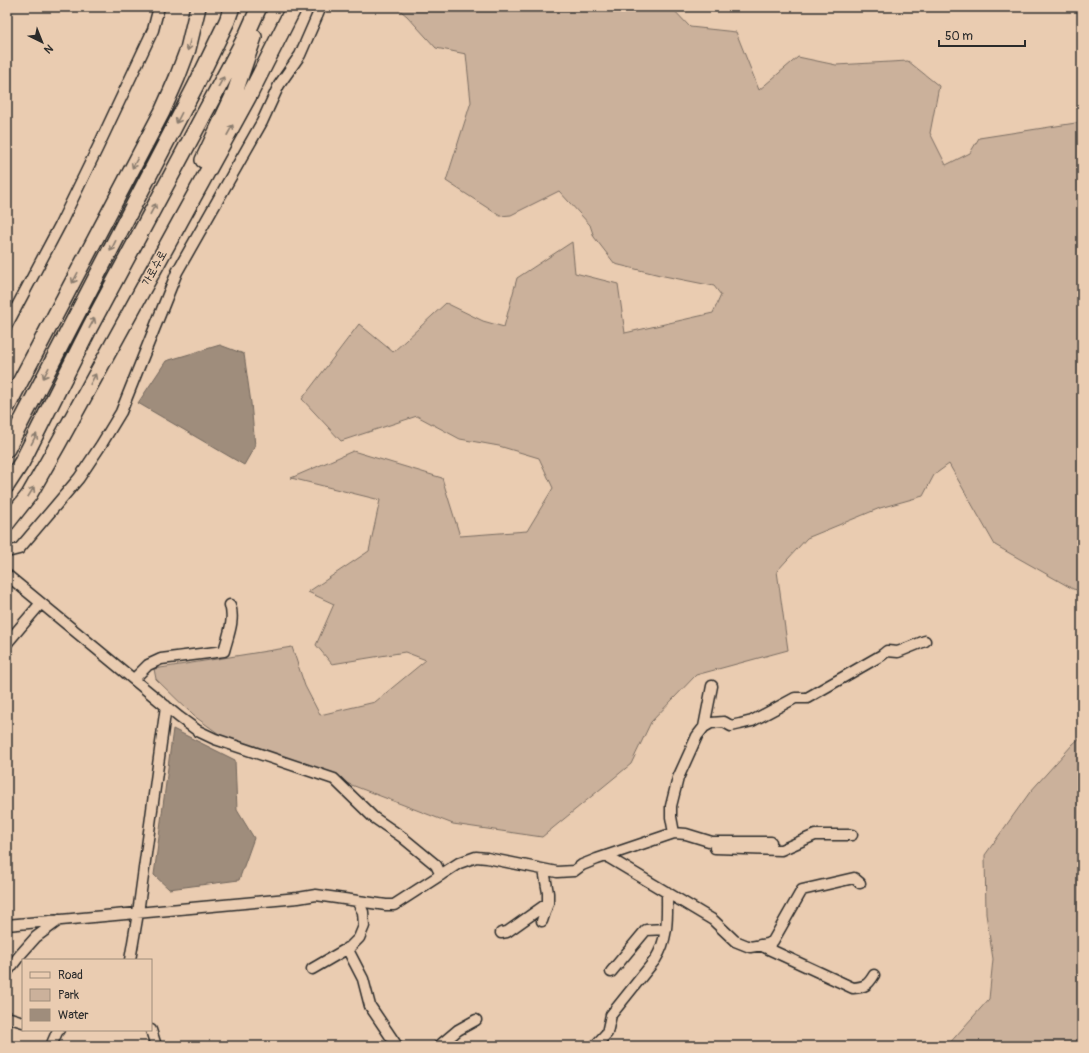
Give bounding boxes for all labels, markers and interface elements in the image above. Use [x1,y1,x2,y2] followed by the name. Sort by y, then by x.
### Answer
[22,22,62,62] north arrow
[939,22,1025,48] scale bar
[945,29,973,44] text: 50 m
[184,38,192,51] one-way arrow
[41,42,56,57] text: N
[218,76,226,88] one-way arrow
[174,111,182,123] one-way arrow
[227,124,235,136] one-way arrow
[131,157,139,169] one-way arrow
[150,203,158,215] one-way arrow
[108,239,116,251] one-way arrow
[139,248,170,289] street label: 가로수로
[70,272,78,284] one-way arrow
[89,318,97,330] one-way arrow
[42,367,49,379] one-way arrow
[90,373,98,385] one-way arrow
[31,434,38,446] one-way arrow
[27,486,35,498] one-way arrow
[22,959,152,1031] legend
[58,968,83,983] text: Road
[58,988,79,1003] text: Park
[58,1008,89,1023] text: Water

